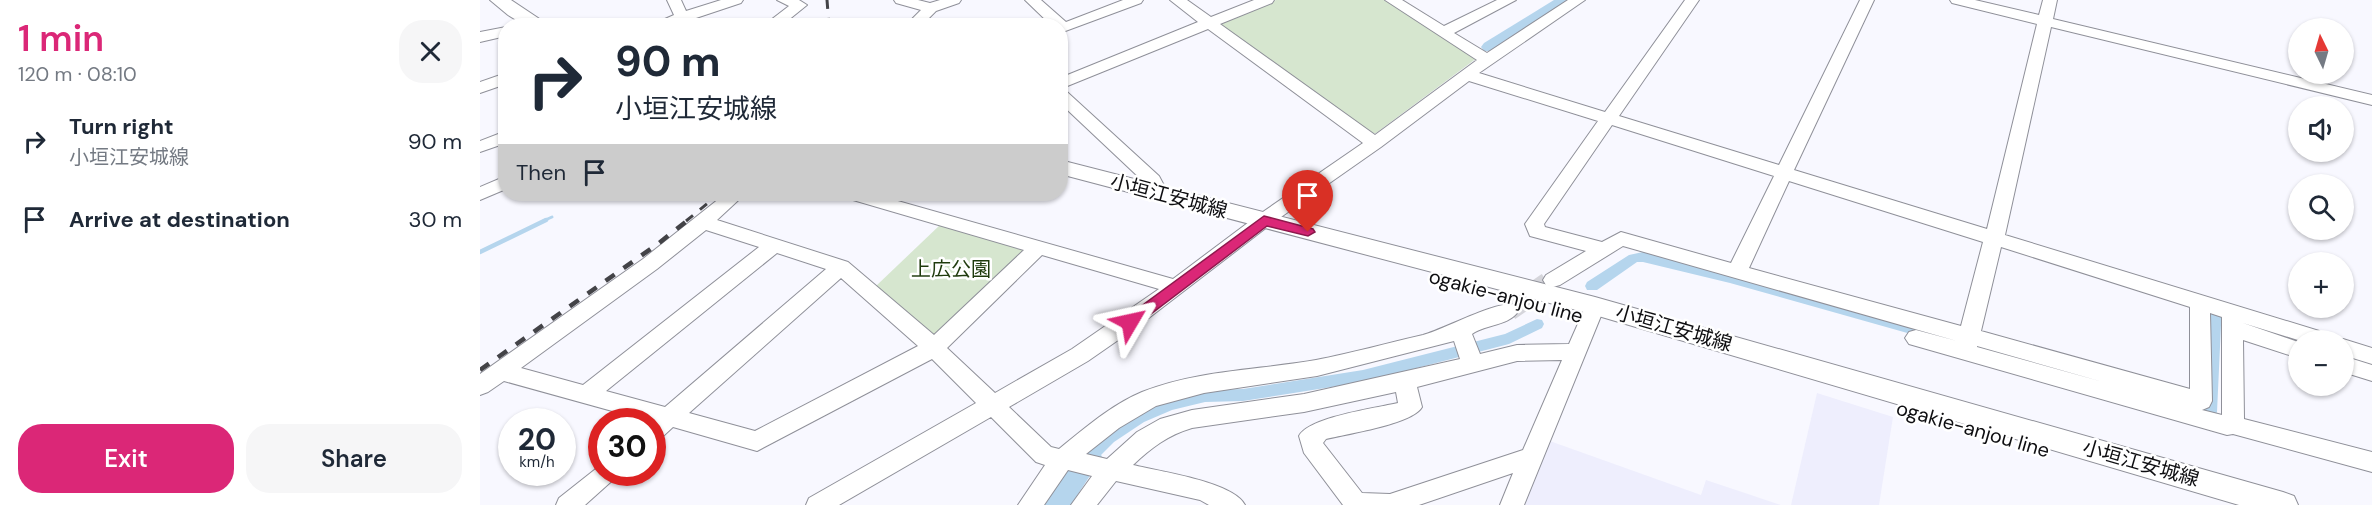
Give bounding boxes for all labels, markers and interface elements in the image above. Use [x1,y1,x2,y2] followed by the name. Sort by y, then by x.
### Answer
[18,15,104,62] text: 1 min
[2288,18,2354,84] north arrow
[2288,18,2354,396] map controls
[399,20,462,83] button: close
[615,34,721,89] text: 90 m
[516,42,594,120] icon: right
[18,61,137,87] text: 120 m · 08:10
[615,91,777,126] text: 小垣江安城線
[2288,96,2354,162] button: sound
[69,112,174,141] text: Turn right
[18,125,51,158] icon: right
[408,127,462,156] text: 90 m
[69,144,189,170] text: 小垣江安城線
[578,156,611,189] icon: arrive
[516,158,566,187] text: Then
[1108,168,1230,224] street label: 小垣江安城線
[1282,170,1333,232] pin
[2288,174,2354,240] button: search
[1291,179,1324,212] icon: arrive
[18,203,51,236] icon: arrive
[69,205,290,234] text: Arrive at destination
[408,205,462,234] text: 30 m
[2288,252,2354,318] button: +
[911,256,991,282] park label: 上広公園
[1426,263,1586,329] street label: ogakie-anjou line
[1098,290,1162,354] position arrow
[1613,299,1735,357] street label: 小垣江安城線
[2288,330,2354,396] button: −
[1893,395,2053,463] street label: ogakie-anjou line
[588,408,666,486] speed limit sign: 30
[518,420,556,459] text: 20
[18,424,234,493] button: Exit
[246,424,462,493] button: Share
[2080,434,2202,492] street label: 小垣江安城線
[519,452,555,472] text: km/h

